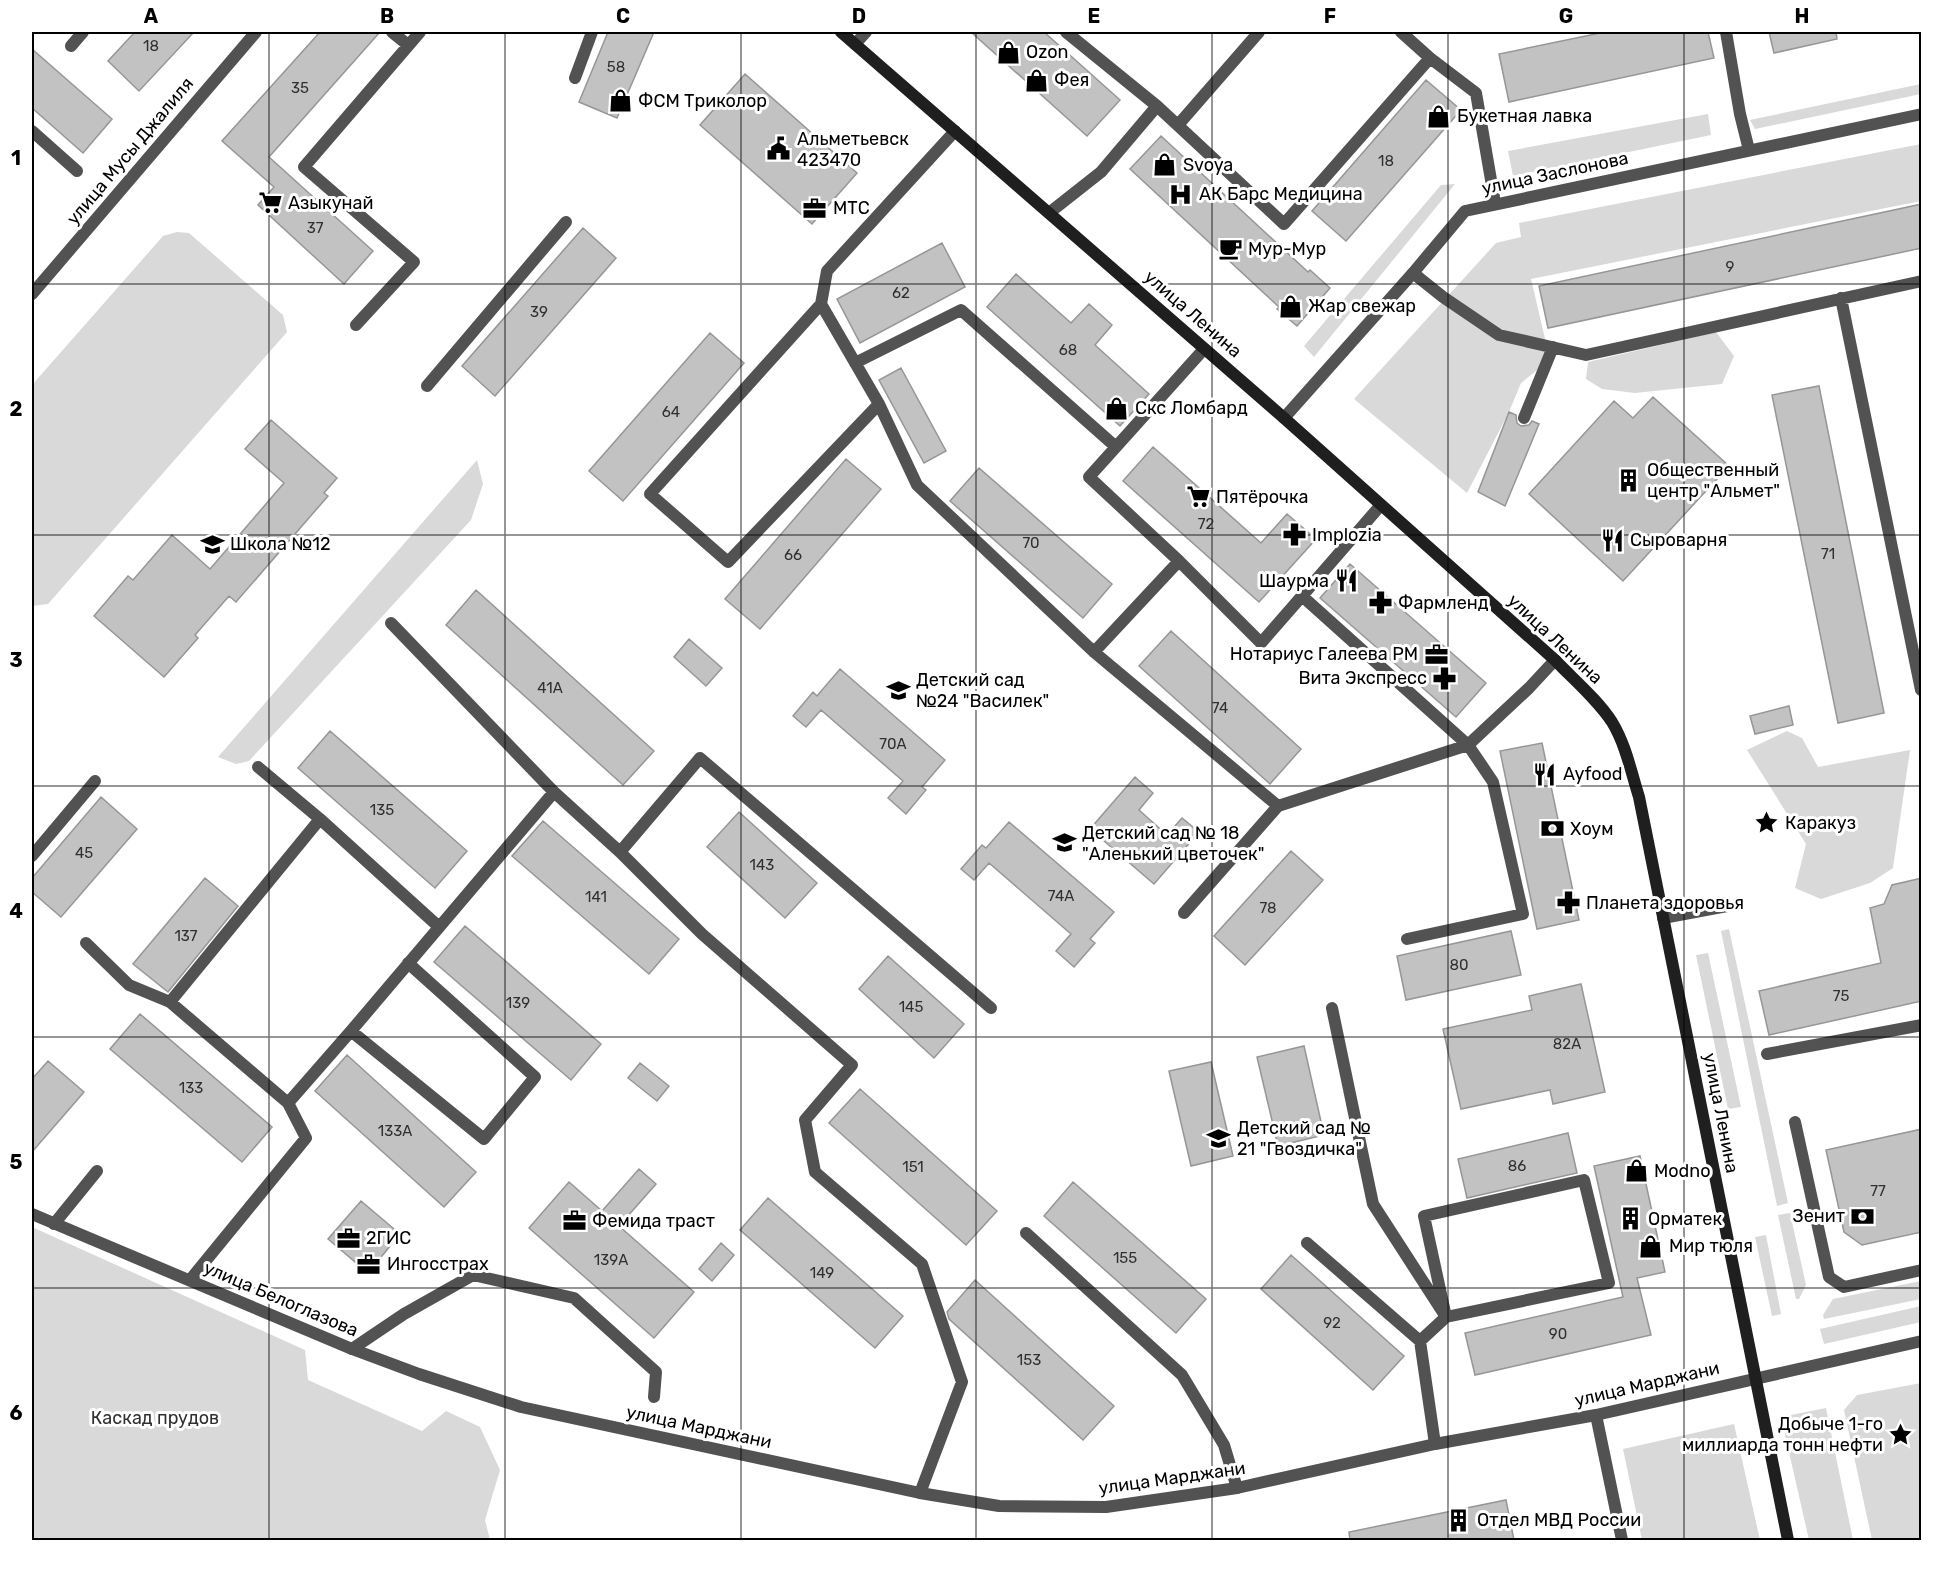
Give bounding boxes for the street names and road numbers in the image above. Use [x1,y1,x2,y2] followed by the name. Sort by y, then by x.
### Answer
[62,73,198,229] street label: улица Мусы Джалиля
[1480,147,1630,199] street label: улица Заслонова
[1140,266,1246,362] street label: улица Ленина
[1503,589,1607,689] street label: улица Ленина
[1699,1051,1743,1175] street label: улица Ленина
[200,1257,362,1341] street label: улица Белоглазова
[1572,1357,1722,1411] street label: улица Марджани
[624,1401,774,1453] street label: улица Марджани
[1097,1457,1247,1499] street label: улица Марджани

